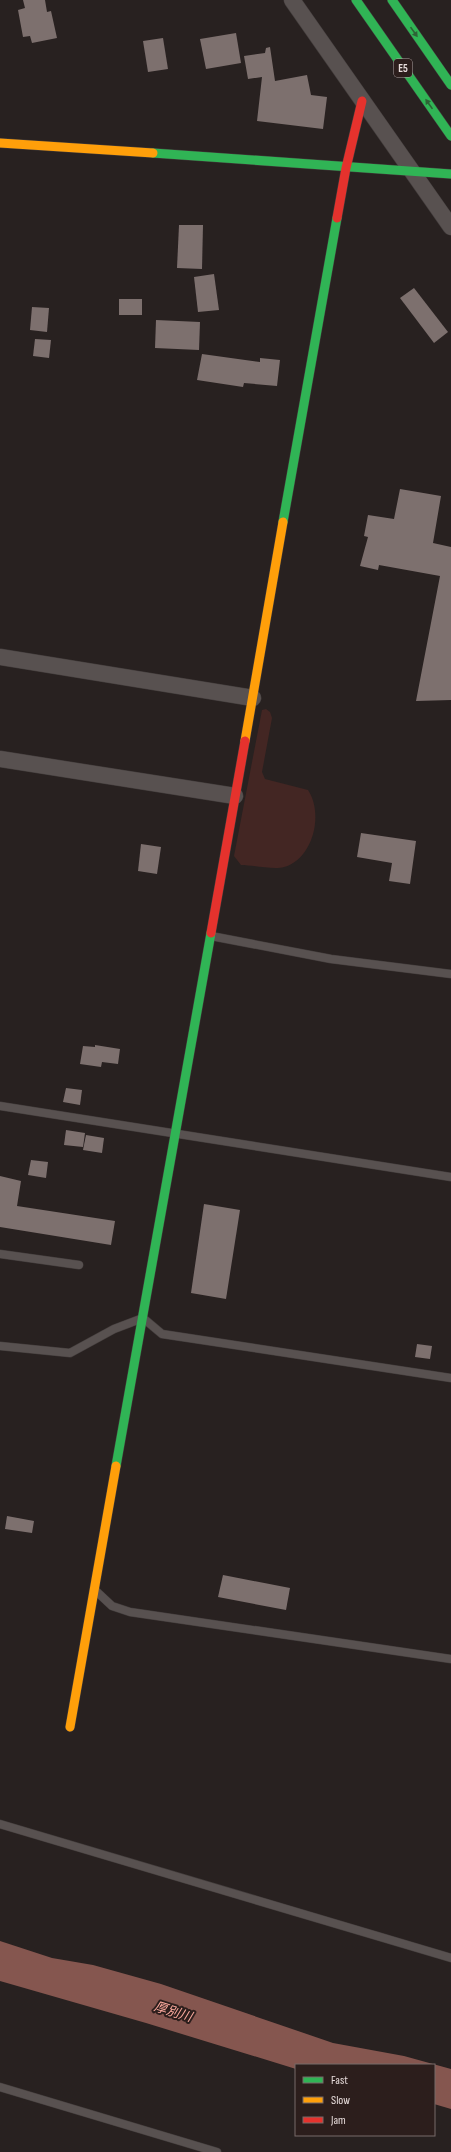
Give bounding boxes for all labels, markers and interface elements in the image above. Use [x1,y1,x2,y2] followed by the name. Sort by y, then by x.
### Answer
[410,27,418,37] one-way arrow
[394,59,412,77] road number: E5
[425,99,433,109] one-way arrow
[152,1999,196,2026] water label: 厚別川
[295,2064,435,2136] legend
[331,2073,348,2088] text: Fast
[331,2093,350,2108] text: Slow
[330,2113,346,2128] text: Jam

